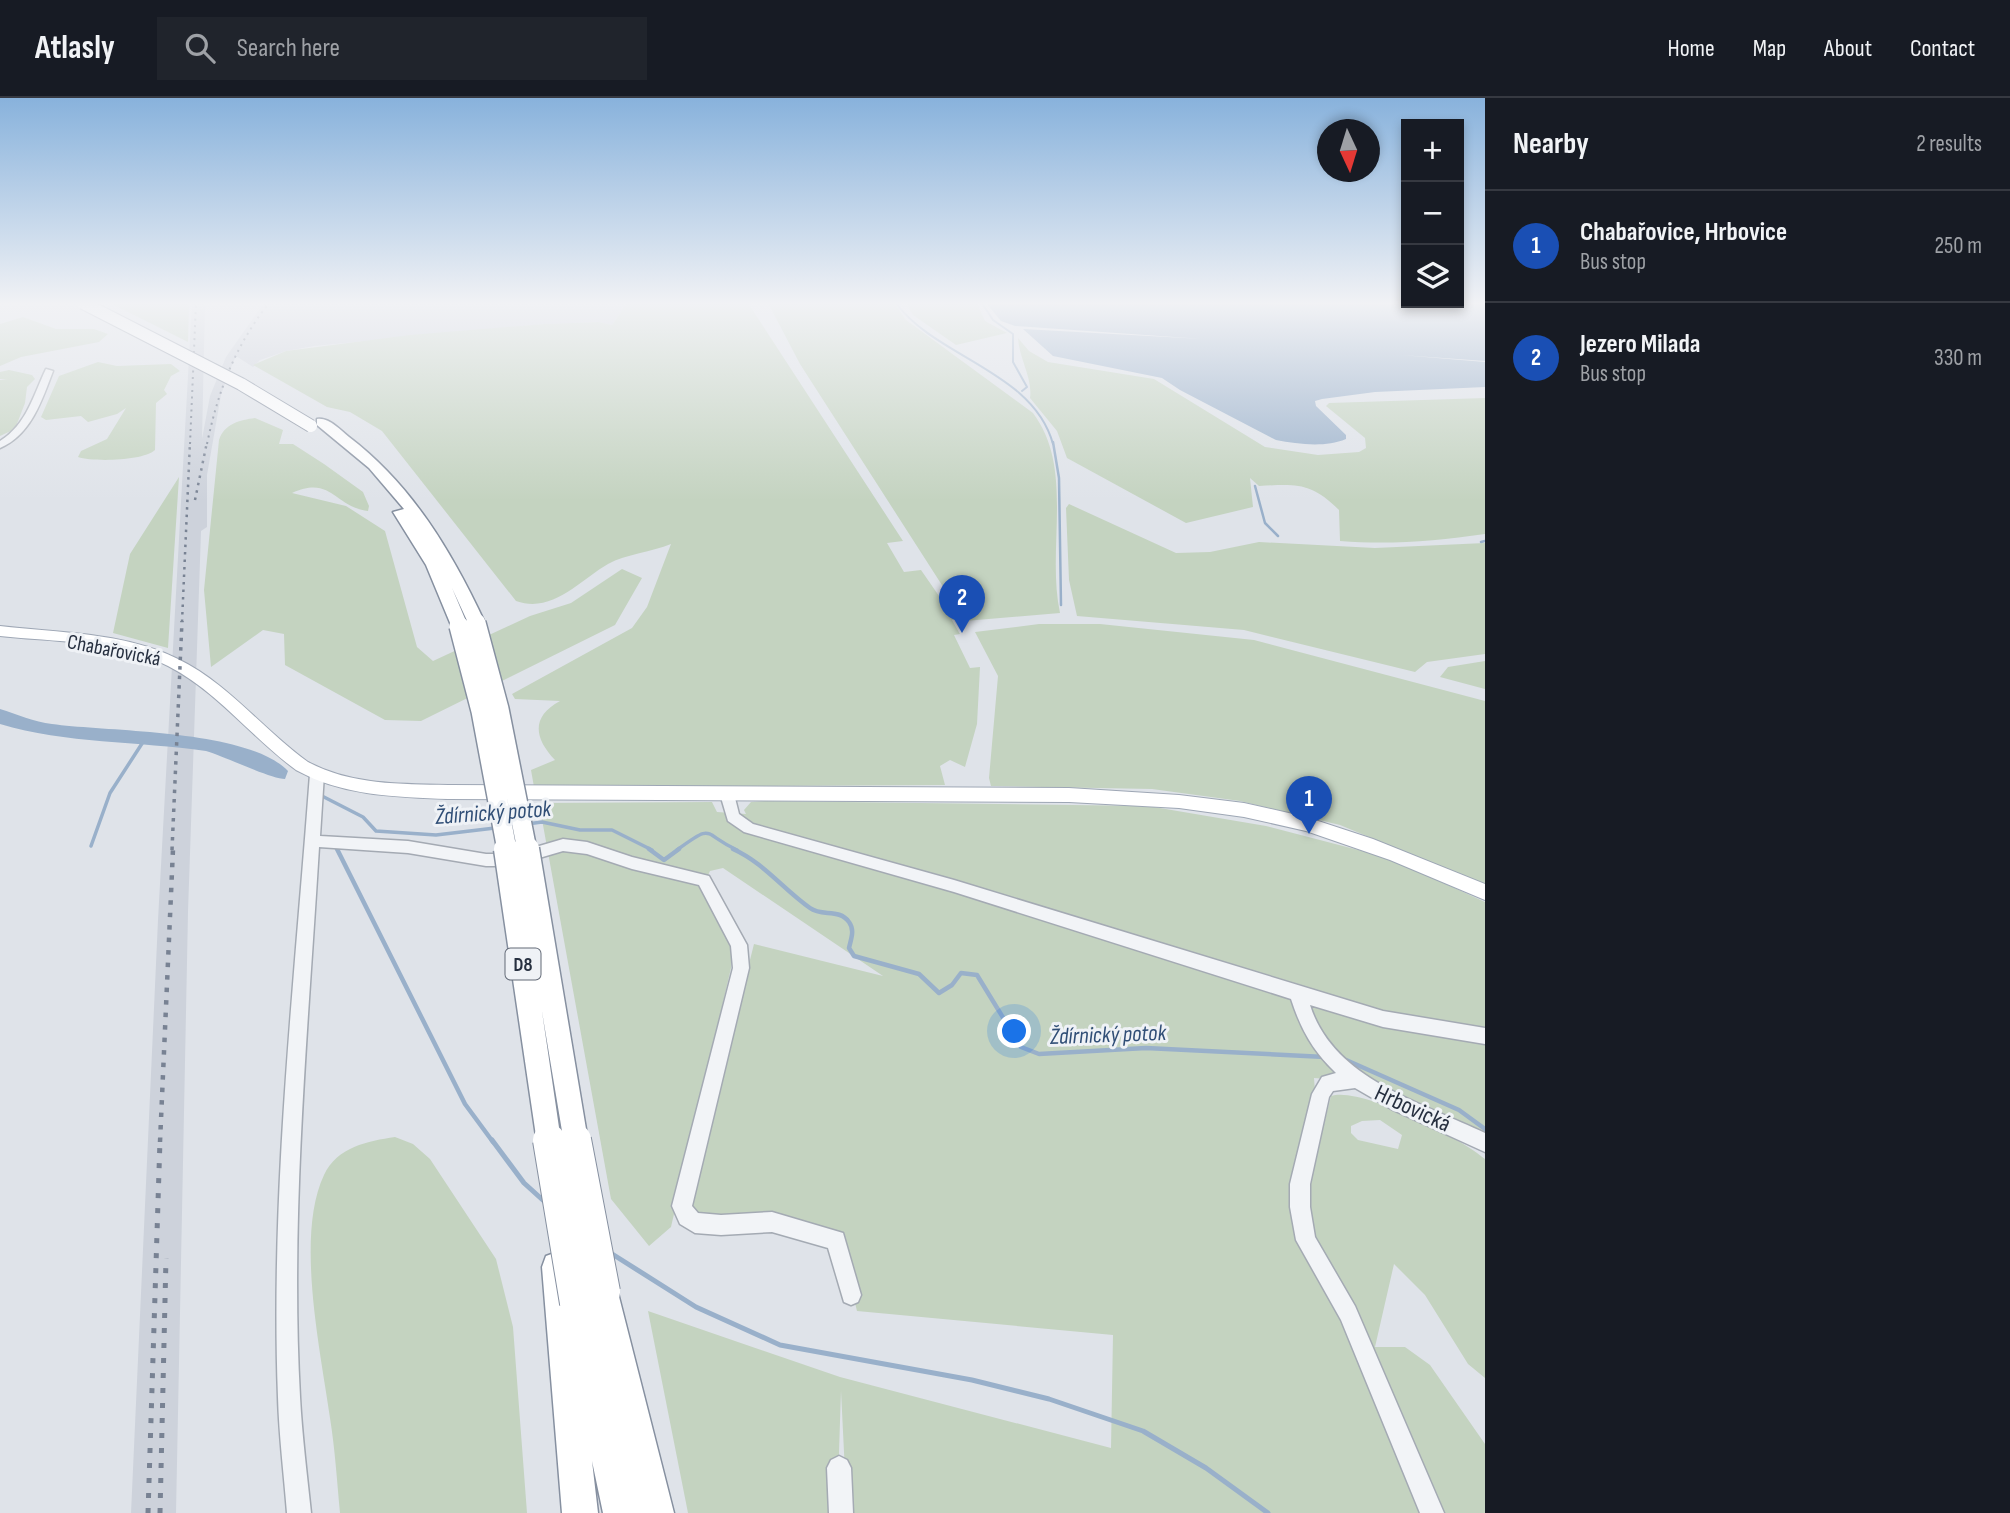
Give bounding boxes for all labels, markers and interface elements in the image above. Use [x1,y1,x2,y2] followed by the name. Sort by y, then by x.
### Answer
[157,17,647,80] search box
[35,28,115,68] text: Atlasly
[181,29,219,67] icon: search
[237,33,340,64] text: Search here
[1667,34,1715,63] text: Home
[1753,34,1786,63] text: Map
[1824,34,1872,63] text: About
[1910,34,1975,63] text: Contact
[1317,119,1380,182] north arrow
[1401,119,1464,308] map controls
[1401,119,1464,182] button: +
[1513,126,1589,162] text: Nearby
[1916,130,1982,158] text: 2 results
[1401,182,1464,245] button: −
[1580,217,1787,248] text: Chabařovice, Hrbovice
[1531,232,1541,260] text: 1
[1935,232,1982,260] text: 250 m
[1401,245,1464,308] button: layers
[1580,248,1646,276] text: Bus stop
[1580,329,1700,360] text: Jezero Milada
[1531,344,1541,372] text: 2
[1934,344,1982,372] text: 330 m
[1580,360,1646,388] text: Bus stop
[939,575,985,633] pin: 2
[65,629,163,672] street label: Chabařovická
[1286,776,1332,834] pin: 1
[433,795,553,831] water label: Ždírnický potok
[505,948,540,979] road number: D8
[997,1014,1031,1048] your location
[1049,1019,1168,1051] water label: Ždírnický potok
[1370,1078,1455,1139] street label: Hrbovická

